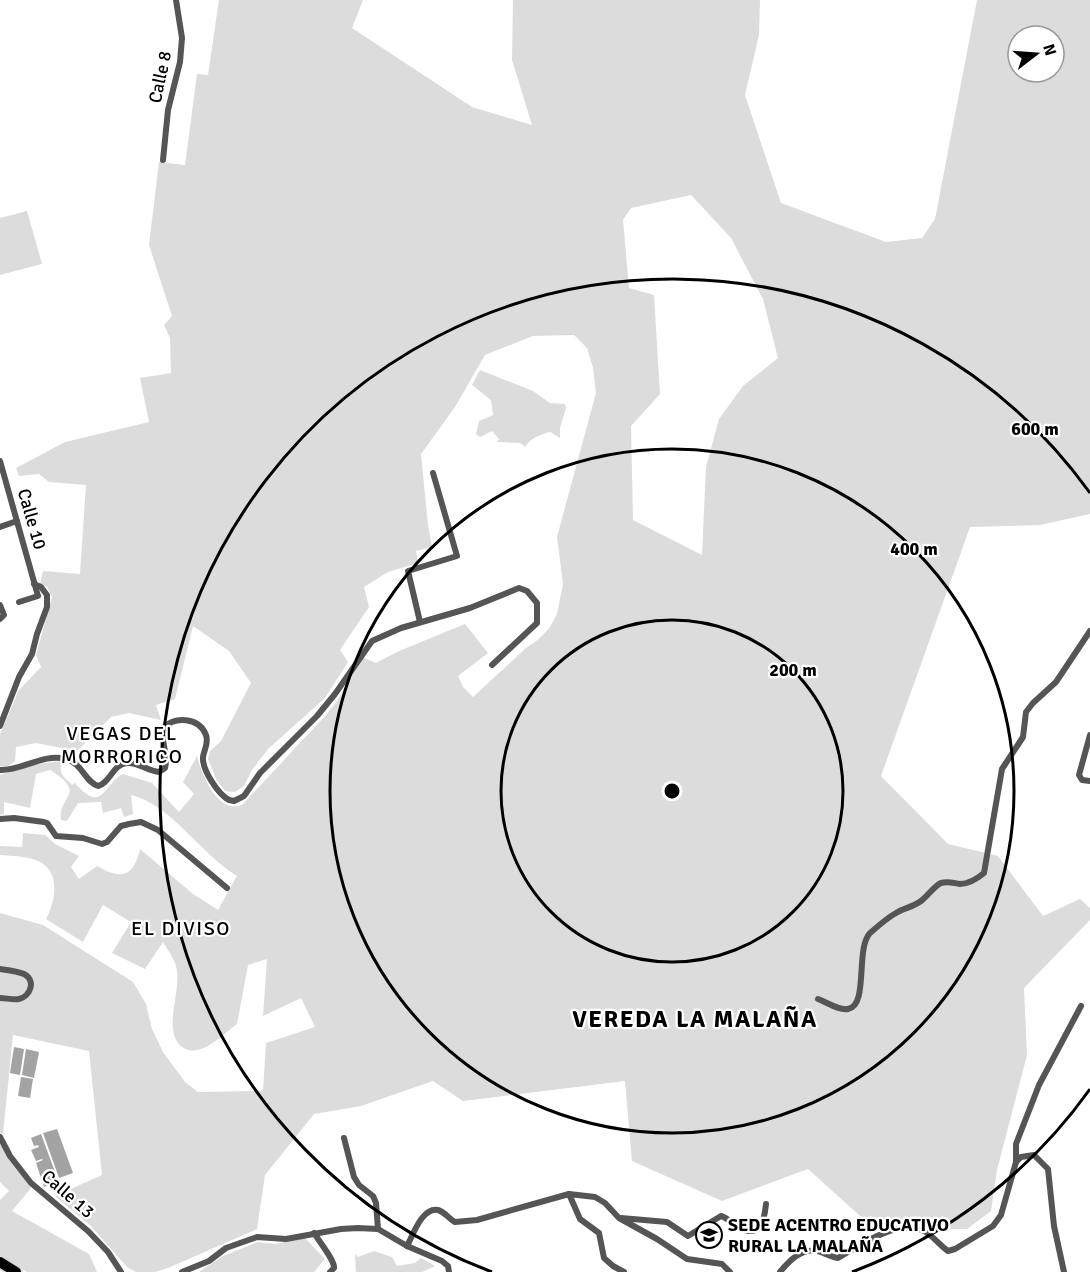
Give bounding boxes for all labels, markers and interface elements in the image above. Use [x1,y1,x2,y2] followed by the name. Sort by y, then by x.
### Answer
[1006,24,1066,84] north arrow
[1038,42,1061,58] text: N
[144,49,176,105] street label: Calle 8
[1011,418,1059,440] text: 600 m
[13,486,51,552] street label: Calle 10
[890,538,938,560] text: 400 m
[769,659,817,681] text: 200 m
[61,721,183,769] district label: VEGAS DEL MORRORICO
[662,781,682,801] centre of rings
[131,916,231,941] district label: EL DIVISO
[572,1004,818,1034] district label: VEREDA LA MALAÑA
[37,1165,99,1223] street label: Calle 13
[728,1214,949,1257] place label: SEDE ACENTRO EDUCATIVO RURAL LA MALAÑA
[694,1220,724,1250] school or university icon: SEDE ACENTRO EDUCATIVO RURAL LA MALAÑA

